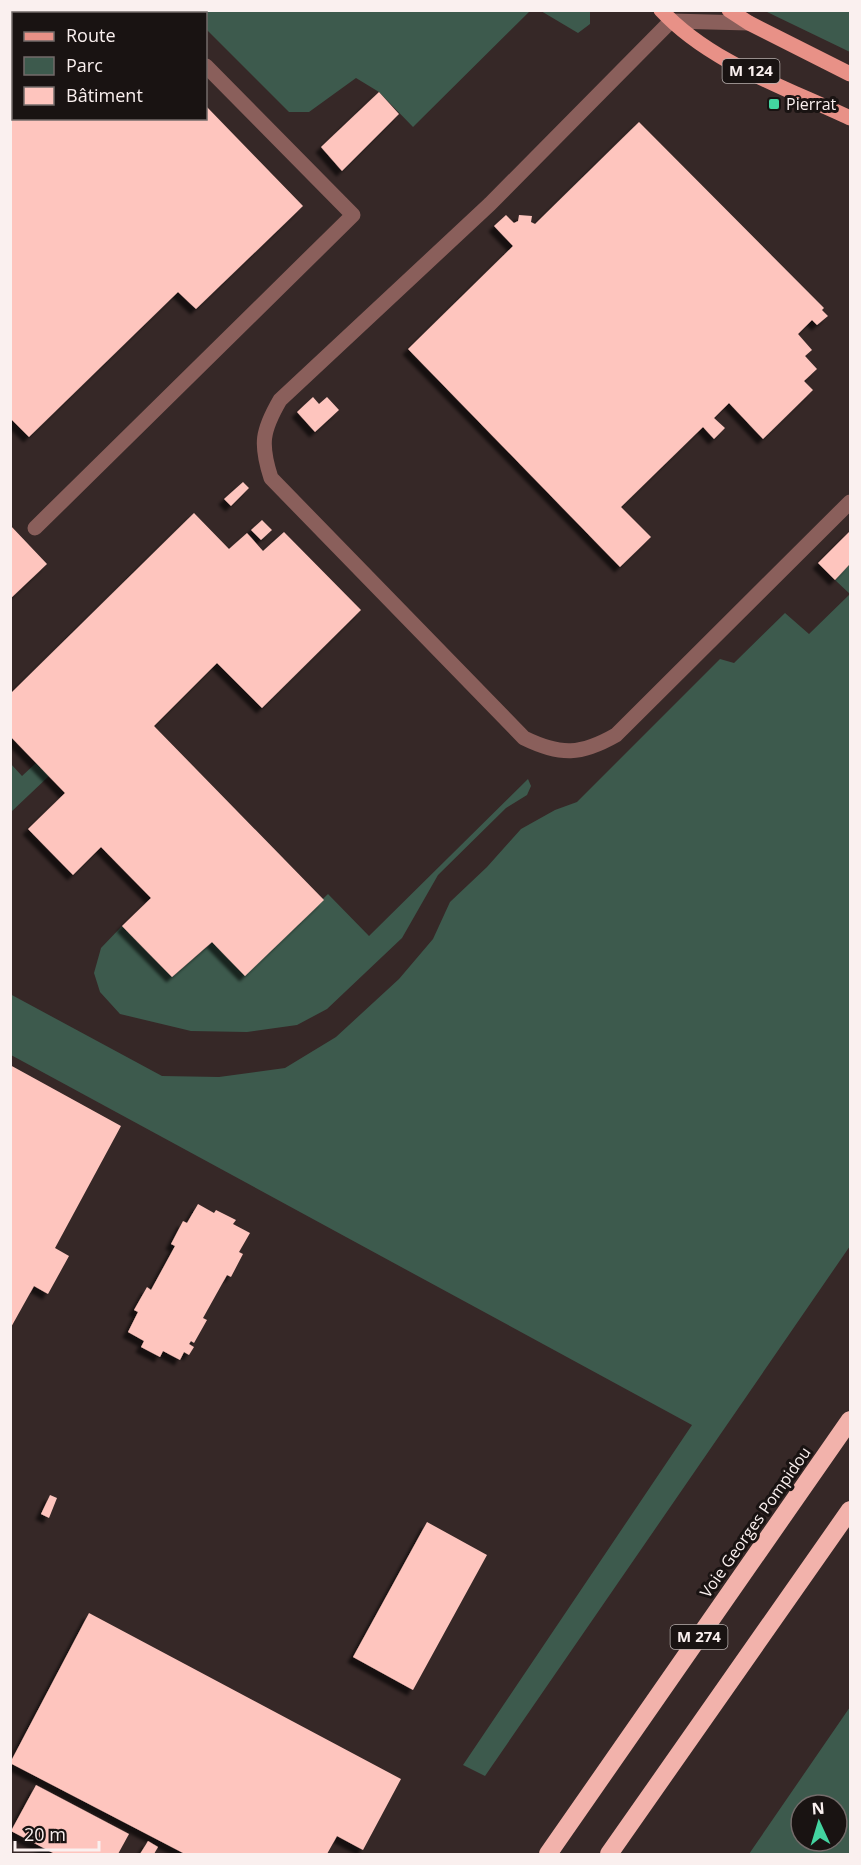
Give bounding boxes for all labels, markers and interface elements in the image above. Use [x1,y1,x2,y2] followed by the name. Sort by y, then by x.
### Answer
[12,12,207,120] legend
[66,23,116,47] text: Route
[66,53,103,77] text: Parc
[722,59,780,83] road number: M 124
[66,83,143,107] text: Bâtiment
[786,93,837,115] place label: Pierrat
[767,97,781,111] marker: Pierrat
[694,1442,816,1602] street label: Voie Georges Pompidou
[670,1625,728,1649] road number: M 274
[789,1793,849,1853] north arrow
[811,1797,825,1819] text: N
[15,1814,99,1852] scale bar
[24,1822,66,1846] text: 20 m

